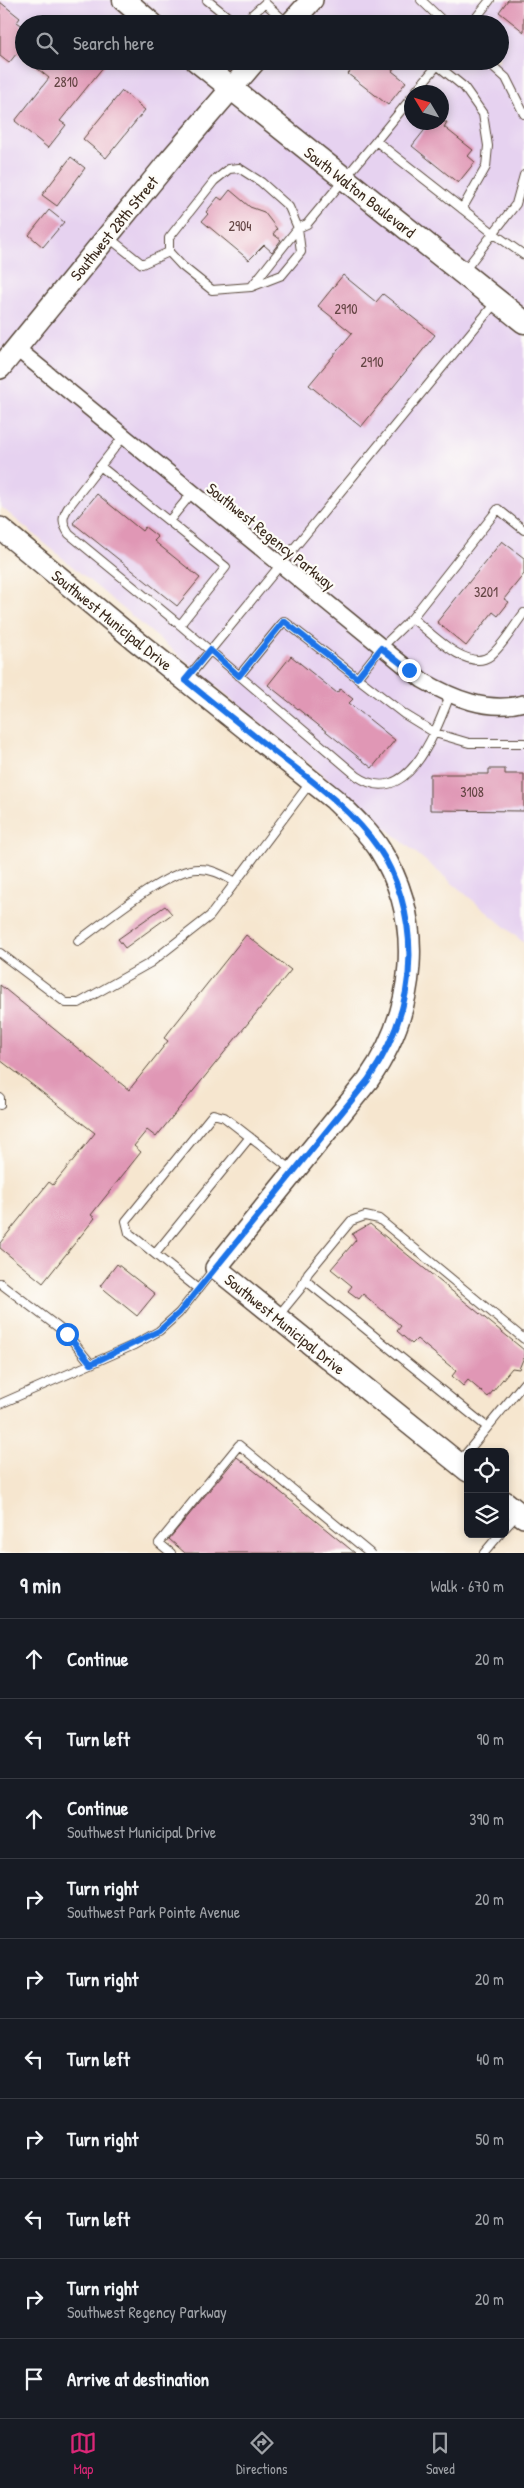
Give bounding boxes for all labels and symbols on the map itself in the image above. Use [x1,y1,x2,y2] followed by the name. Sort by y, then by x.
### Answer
[54,72,78,91] house number: 2810
[404,85,449,130] north arrow
[300,141,420,243] street label: South Walton Boulevard
[65,171,163,285] street label: Southwest 28th Street
[228,216,252,235] house number: 2904
[334,299,358,318] house number: 2910
[360,352,384,371] house number: 2910
[202,477,340,595] street label: Southwest Regency Parkway
[47,564,177,676] street label: Southwest Municipal Drive
[474,582,498,601] house number: 3201
[398,659,421,682] route end
[460,782,484,801] house number: 3108
[220,1268,350,1380] street label: Southwest Municipal Drive
[56,1323,79,1346] route start

